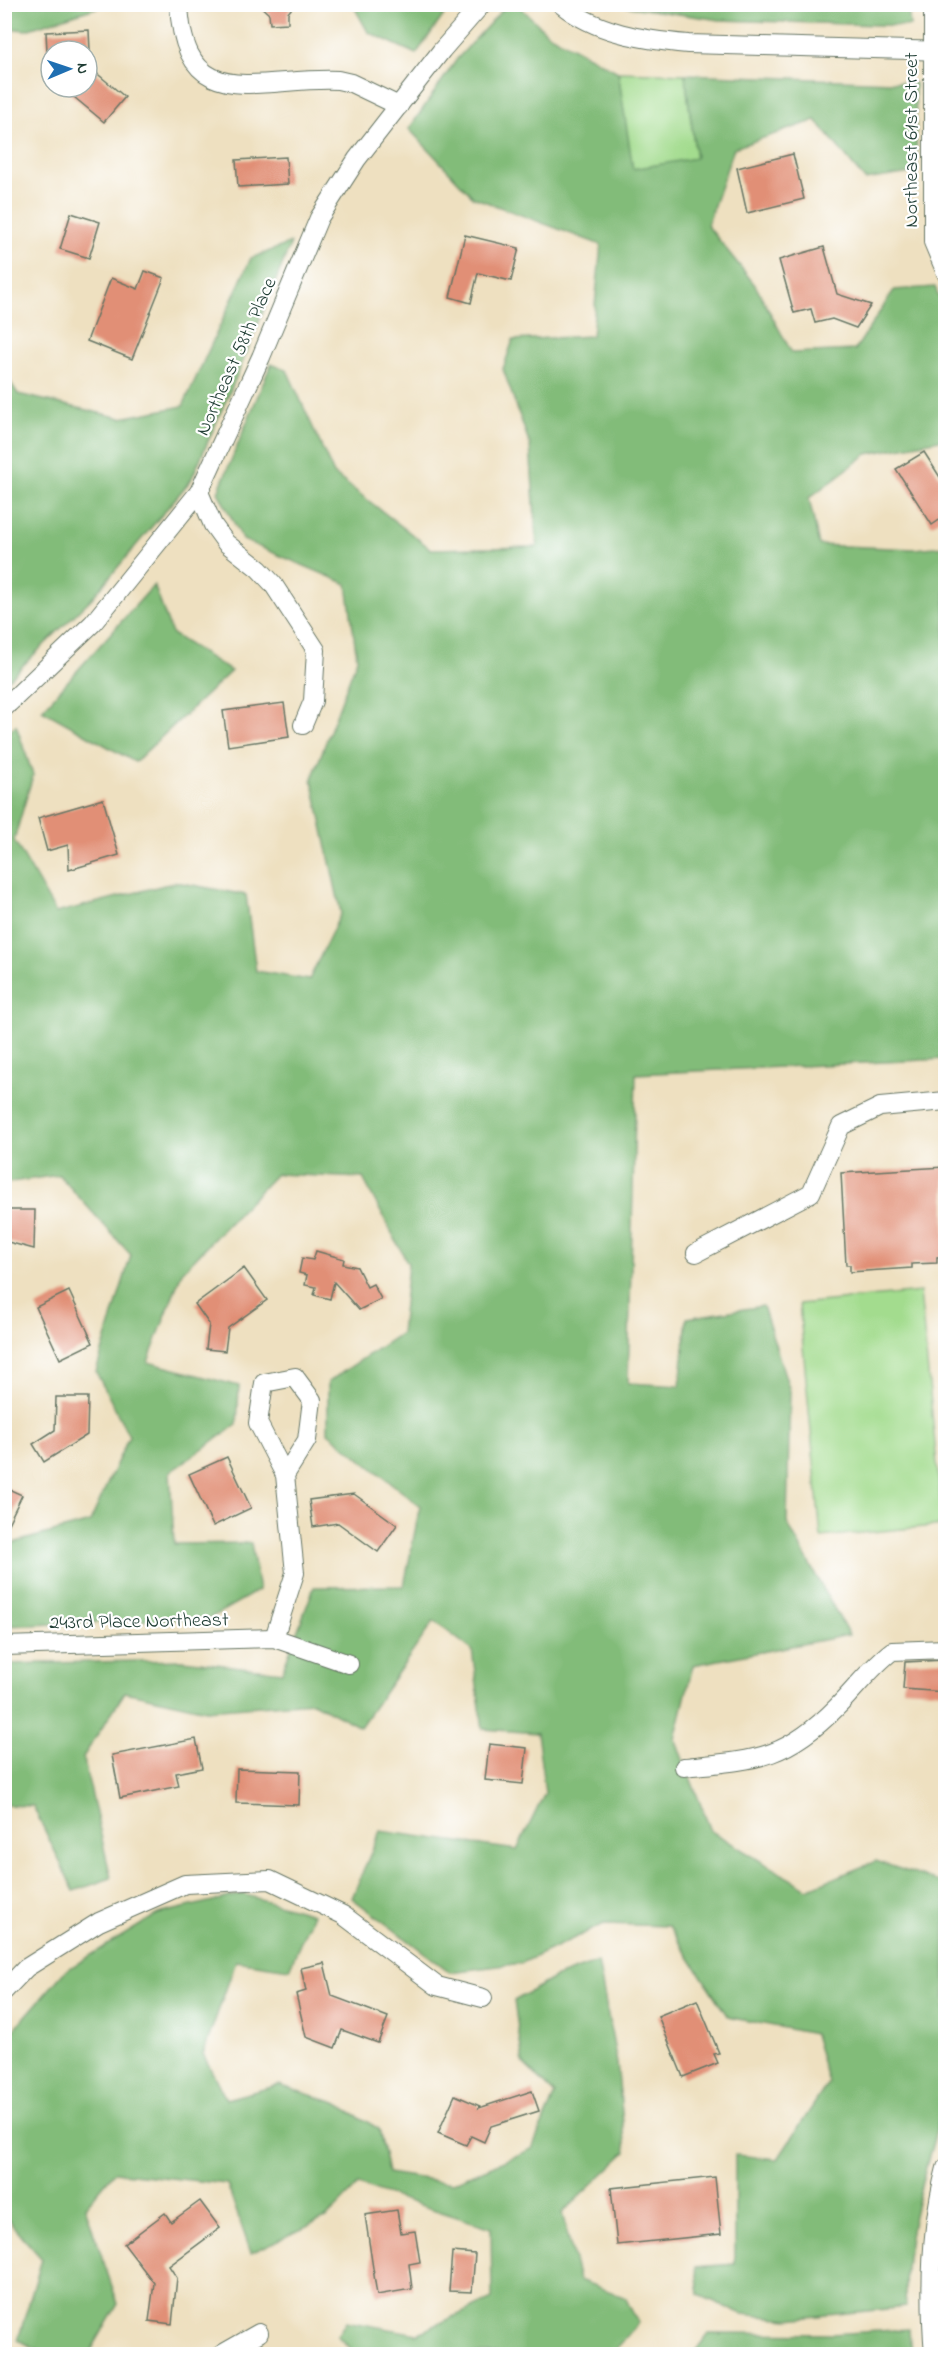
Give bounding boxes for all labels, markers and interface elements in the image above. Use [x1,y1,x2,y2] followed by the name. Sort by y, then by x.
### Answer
[39,39,99,99] north arrow
[898,52,927,228] street label: Northeast 61st Street
[70,63,94,75] text: N
[189,273,285,441] street label: Northeast 58th Place
[49,1606,229,1639] street label: 243rd Place Northeast

